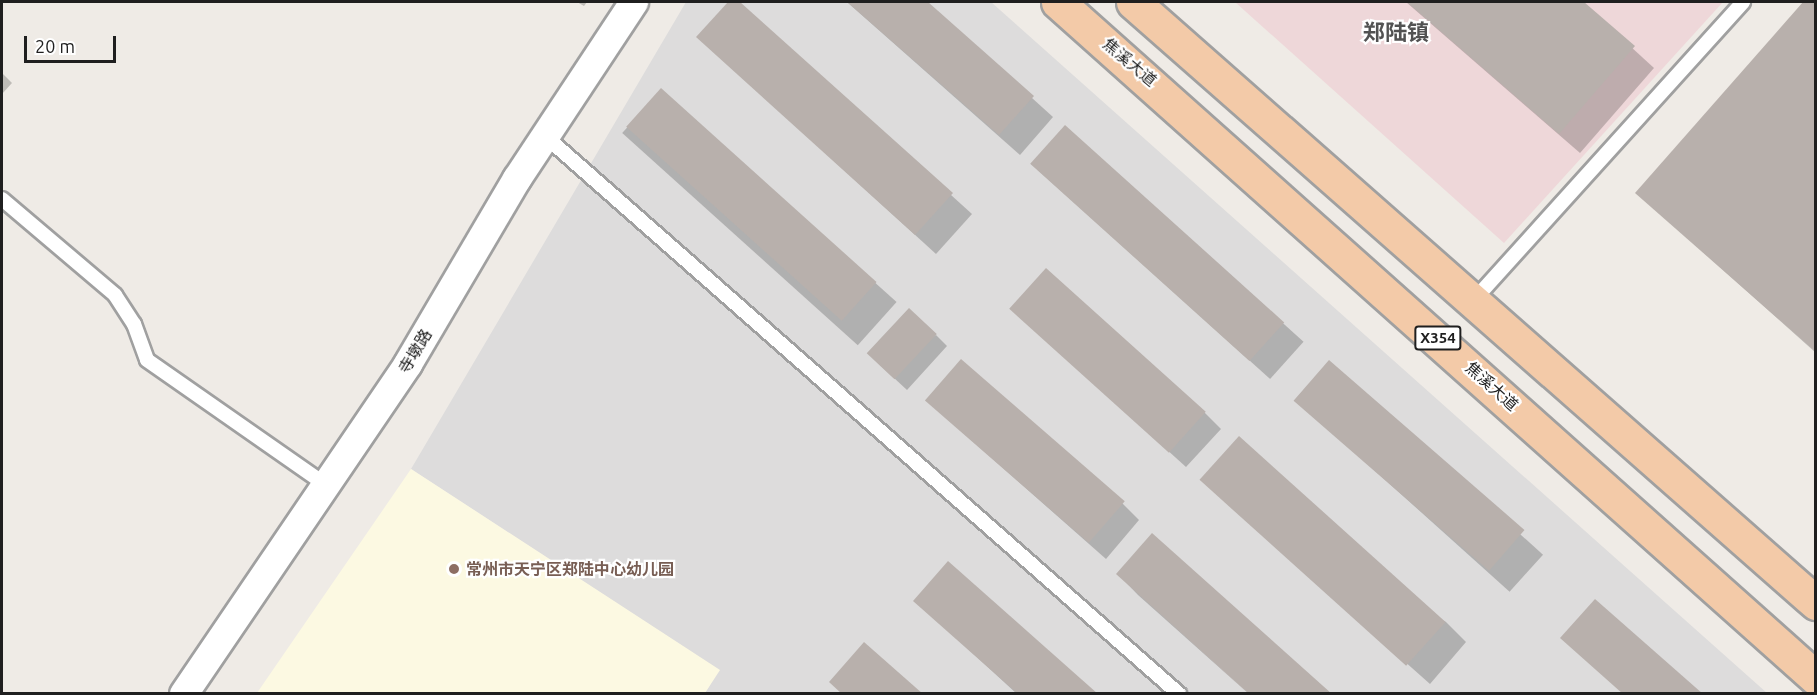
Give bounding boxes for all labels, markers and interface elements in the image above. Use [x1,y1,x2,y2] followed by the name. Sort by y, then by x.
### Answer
[1363,19,1429,45] district label: 郑陆镇
[27,24,118,62] scale bar
[1099,34,1161,90] street label: 焦溪大道
[35,36,75,56] text: 20 m
[394,325,436,377] street label: 寺墩路
[1414,326,1462,350] road number: X354
[1462,357,1522,415] street label: 焦溪大道
[466,559,674,579] place label: 常州市天宁区郑陆中心幼儿园
[447,562,461,576] marker: 常州市天宁区郑陆中心幼儿园

